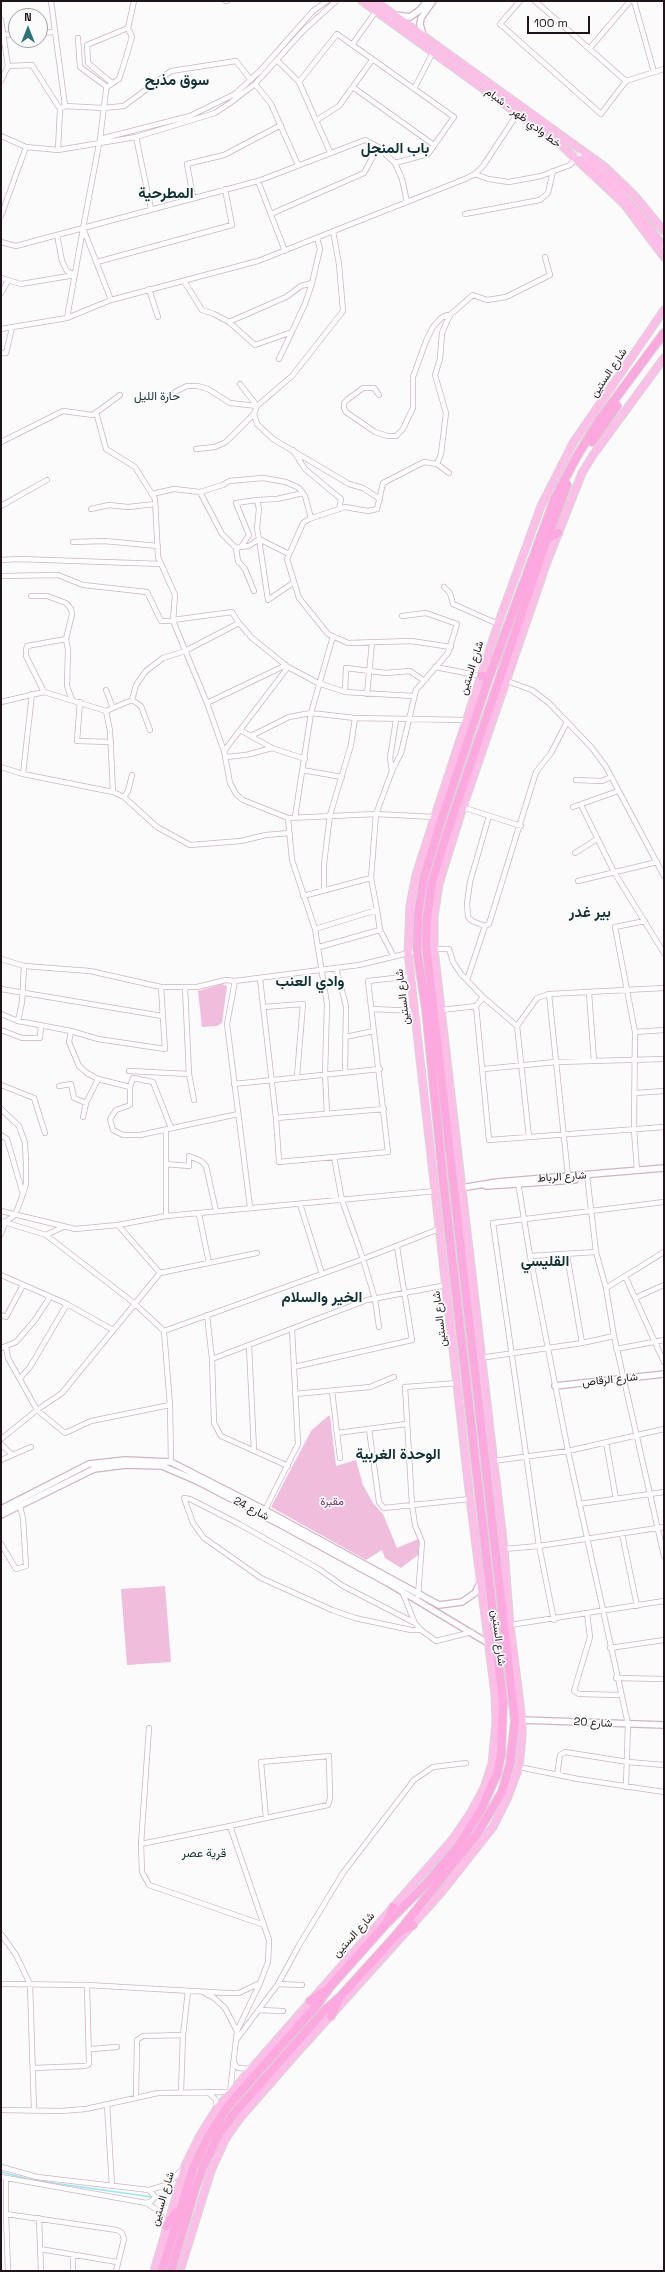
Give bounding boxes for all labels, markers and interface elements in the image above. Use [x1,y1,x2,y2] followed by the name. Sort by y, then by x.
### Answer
[8,8,48,48] north arrow
[529,8,592,34] scale bar
[24,10,32,24] text: N
[534,15,568,31] text: 100 m
[145,72,209,90] district label: سوق مذبح
[483,85,563,151] street label: خط وادي ظهر - شبام
[361,140,429,158] district label: باب المنجل
[138,185,194,203] district label: المطرحية
[588,346,630,400] street label: شارع الستين
[134,390,180,404] district label: حارة الليل
[457,639,487,697] street label: شارع الستين
[569,904,611,922] district label: بير غدر
[393,968,413,1026] street label: شارع الستين
[275,973,345,991] district label: وادي العنب
[537,1169,587,1185] street label: شارع الرباط
[521,1253,569,1271] district label: القليسي
[282,1289,362,1307] district label: الخير والسلام
[430,1290,450,1348] street label: شارع الستين
[582,1371,638,1389] street label: شارع الرقاص
[355,1446,441,1464] district label: الوحدة الغربية
[231,1494,271,1524] street label: شارع 24
[320,1495,344,1509] park label: مقبرة
[488,1609,508,1667] street label: شارع الستين
[573,1715,613,1731] street label: شارع 20
[182,1847,226,1861] district label: قرية عصر
[330,1910,378,1960] street label: شارع الستين
[148,2170,178,2228] street label: شارع الستين

